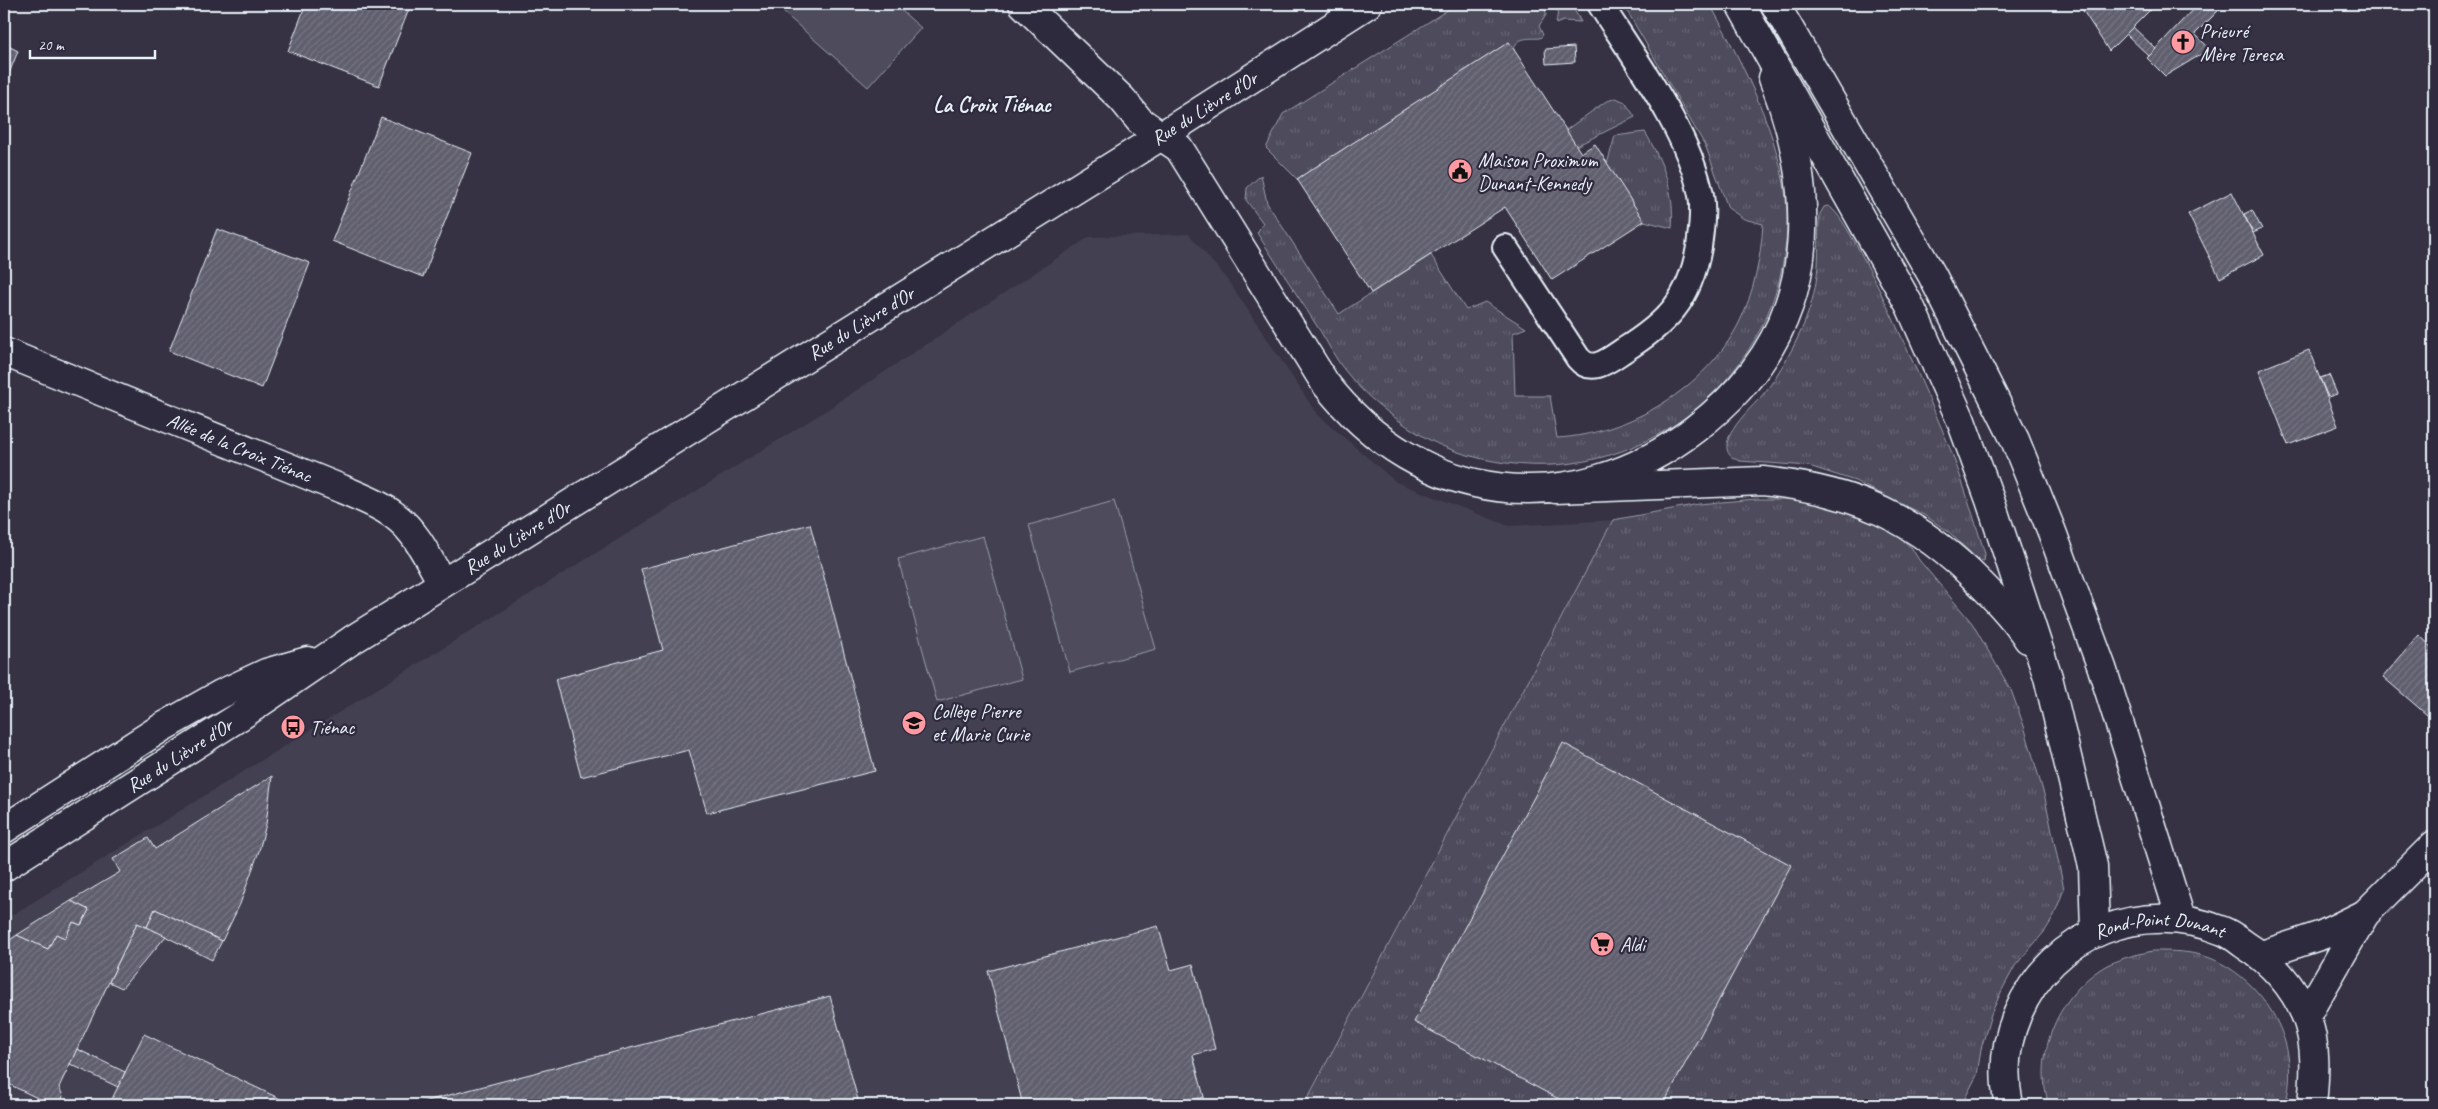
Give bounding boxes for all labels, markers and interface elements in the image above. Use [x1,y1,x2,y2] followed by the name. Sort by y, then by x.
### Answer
[2200,19,2284,67] place label: Prieuré Mère Teresa
[30,28,155,60] scale bar
[2170,29,2196,55] church icon: Prieuré Mère Teresa
[38,36,65,55] text: 20 m
[1147,65,1263,151] street label: Rue du Lièvre d'Or
[933,91,1052,119] district label: La Croix Tiénac
[1478,148,1598,196] place label: Maison Proximum Dunant-Kennedy
[1447,158,1473,184] public building icon: Maison Proximum Dunant-Kennedy
[803,280,920,366] street label: Rue du Lièvre d'Or
[163,407,316,489] street label: Allée de la Croix Tiénac
[460,494,577,580] street label: Rue du Lièvre d'Or
[932,699,1031,747] place label: Collège Pierre et Marie Curie
[901,710,927,736] school or university icon: Collège Pierre et Marie Curie
[122,712,239,798] street label: Rue du Lièvre d'Or
[280,714,306,740] bus stop icon: Tiénac
[310,715,355,740] place label: Tiénac
[2090,907,2231,945] street label: Rond-Point Dunant
[1589,931,1615,957] supermarket icon: Aldi
[1620,932,1647,957] place label: Aldi

